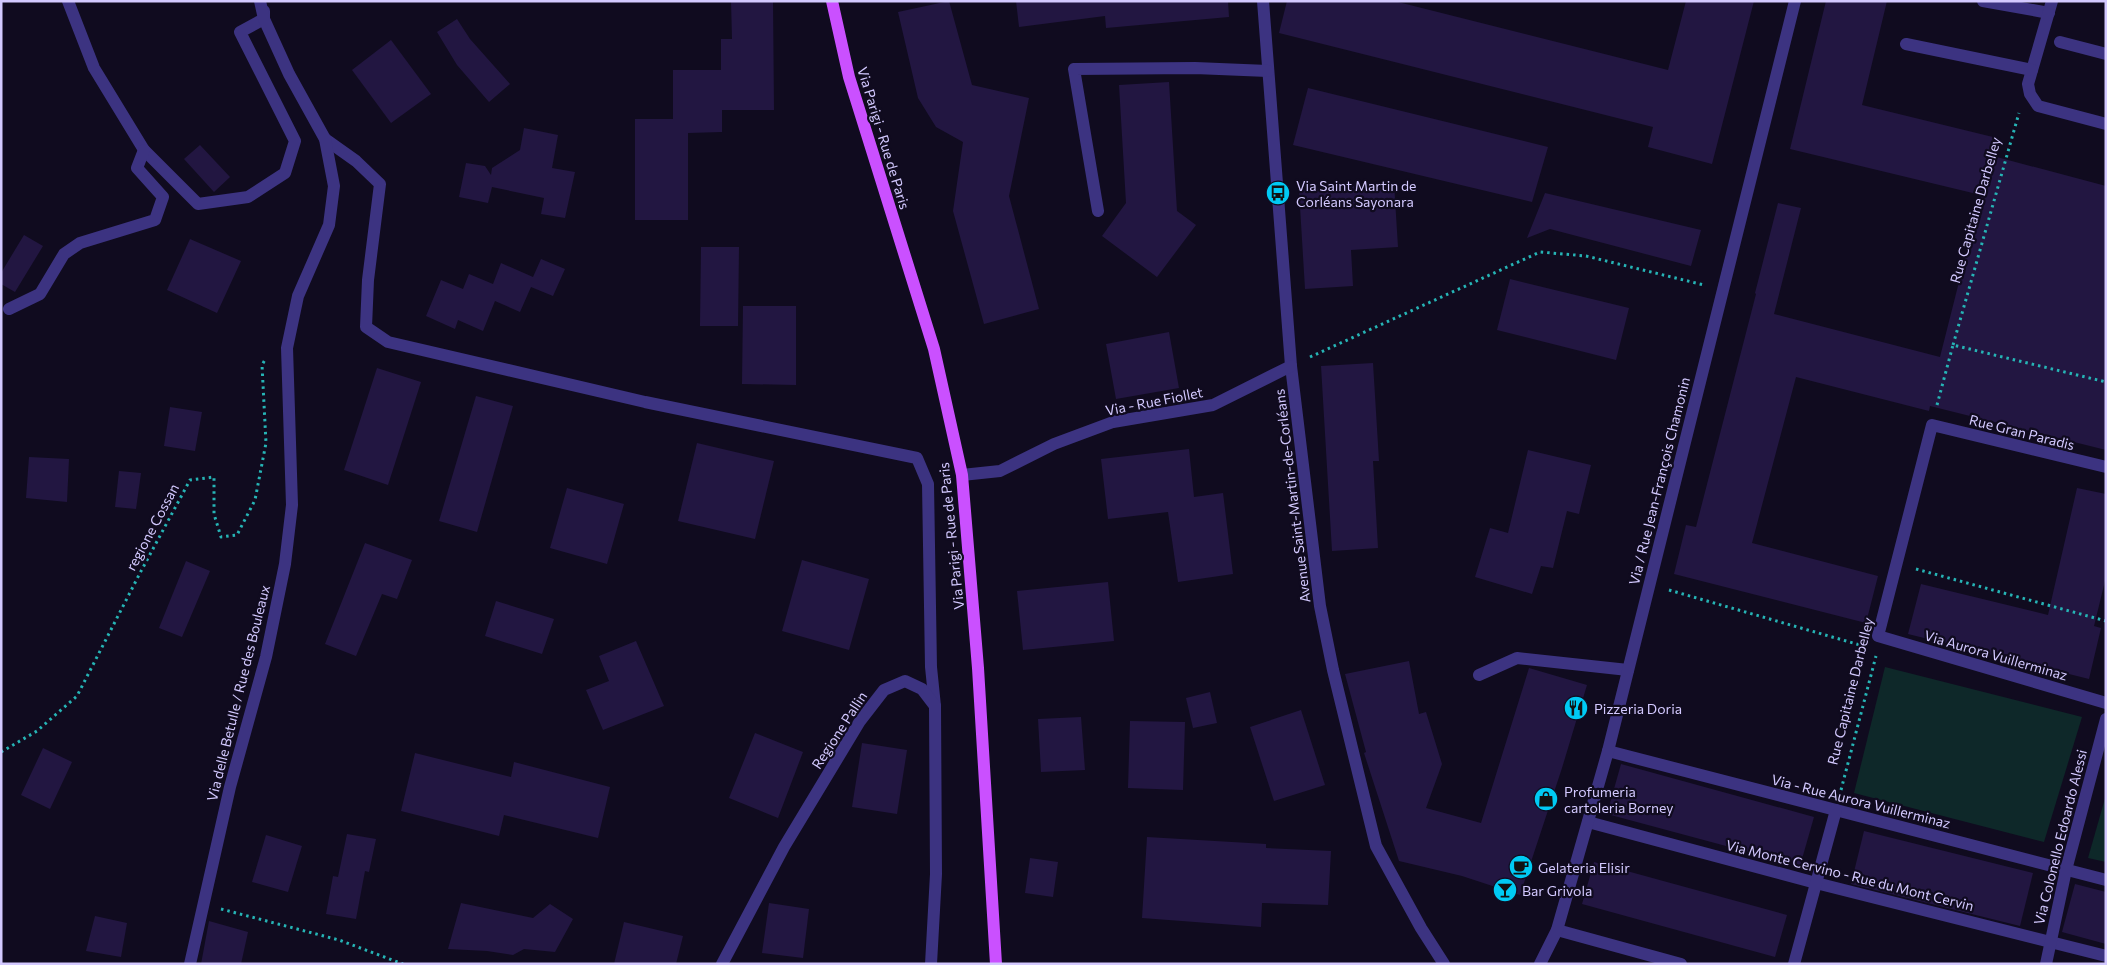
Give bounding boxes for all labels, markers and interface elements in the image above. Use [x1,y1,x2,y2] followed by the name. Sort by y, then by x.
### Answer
[854,65,914,211] street label: Via Parigi - Rue de Paris
[1946,135,2004,285] street label: Rue Capitaine Darbelley
[1296,177,1416,210] place label: Via Saint Martin de Corléans Sayonara
[1265,180,1291,206] bus stop icon: Via Saint Martin de Corléans Sayonara
[1625,375,1693,587] street label: Via / Rue Jean-François Chamonin
[1104,383,1205,419] street label: Via - Rue Fiollet
[1270,388,1314,604] street label: Avenue Saint-Martin-de-Corléans
[1968,411,2076,453] street label: Rue Gran Paradis
[935,462,967,610] street label: Via Parigi - Rue de Paris
[122,481,182,573] street label: regione Cossan
[203,583,273,803] street label: Via delle Betulle / Rue des Bouleaux
[1823,616,1877,766] street label: Rue Capitaine Darbelley
[1922,626,2070,684] street label: Via Aurora Vuillerminaz
[808,688,870,772] street label: Regione Pallin
[1563,695,1589,721] restaurant icon: Pizzeria Doria
[1594,700,1682,717] place label: Pizzeria Doria
[2030,748,2090,926] street label: Via Colonello Edoardo Alessi
[1770,770,1952,832] street label: Via - Rue Aurora Vuillerminaz
[1564,783,1673,816] place label: Profumeria cartoleria Borney
[1533,786,1559,812] shop icon: Profumeria cartoleria Borney
[1724,836,1976,914] street label: Via Monte Cervino - Rue du Mont Cervin
[1508,854,1534,880] cafe icon: Gelateria Elisir
[1538,859,1630,876] place label: Gelateria Elisir
[1492,877,1518,903] bar icon: Bar Grivola
[1522,882,1592,899] place label: Bar Grivola

